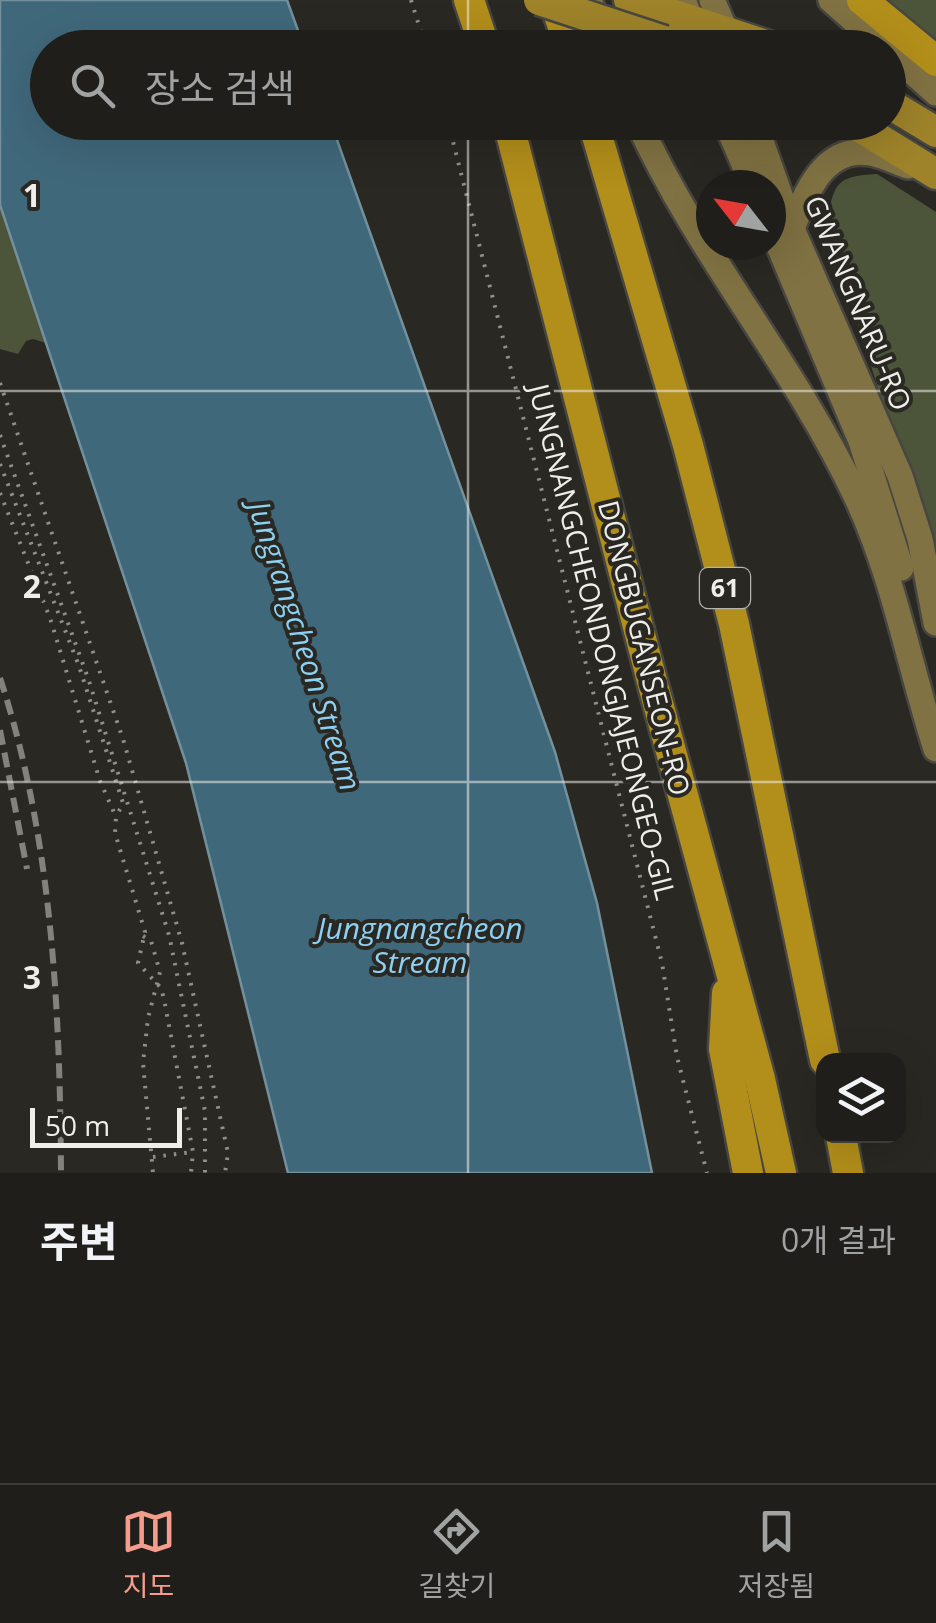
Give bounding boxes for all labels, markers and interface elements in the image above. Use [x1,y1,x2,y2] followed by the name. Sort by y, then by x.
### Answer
[30,30,906,140] search box
[65,58,120,113] icon: search
[145,61,295,113] text: 장소 검색
[696,170,786,260] north arrow
[23,173,41,216] text: 1
[797,189,921,416] street label: GWANGNARU-RO
[520,377,686,904] street label: JUNGNANGCHEONDONGJAJEONGEO-GIL
[238,491,372,796] water label: Jungrangcheon Stream
[590,496,700,799] street label: DONGBUGANSEON-RO
[23,564,41,607] text: 2
[700,568,750,608] road number: 61
[312,907,523,982] water label: Jungnangcheon Stream
[23,955,41,998] text: 3
[816,1053,906,1143] map controls
[816,1053,906,1143] button: layers
[30,1103,182,1148] scale bar
[45,1106,110,1144] text: 50 m
[40,1212,117,1269] text: 주변
[781,1218,896,1261] text: 0개 결과
[121,1504,176,1604] tab: 지도
[418,1504,495,1604] tab: 길찾기
[738,1504,815,1604] tab: 저장됨

